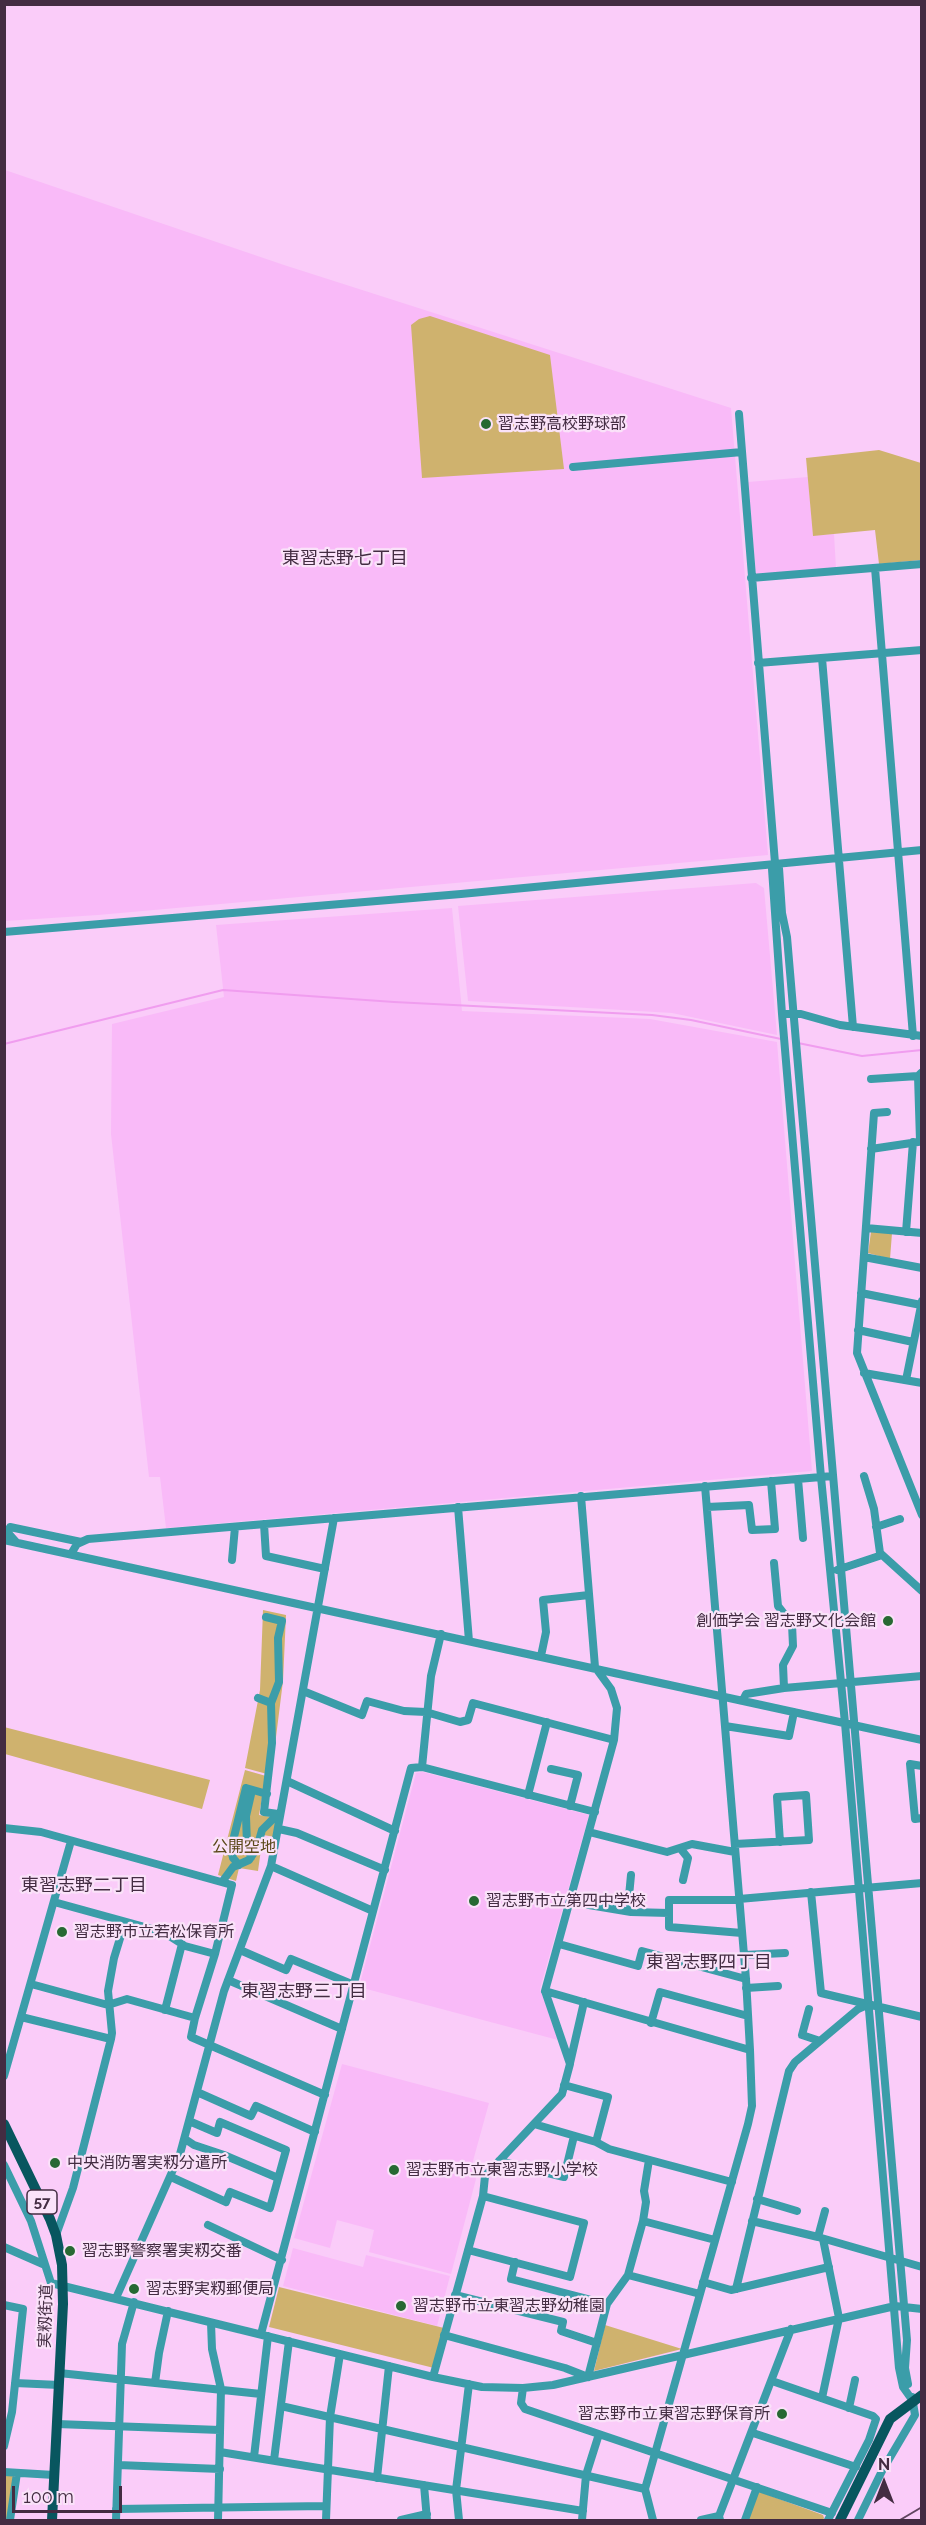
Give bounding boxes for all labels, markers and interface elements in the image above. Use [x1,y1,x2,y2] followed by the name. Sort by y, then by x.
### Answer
[498,414,626,434] place label: 習志野高校野球部
[479,417,493,431] marker: 習志野高校野球部
[282,548,408,570] district label: 東習志野七丁目
[696,1611,876,1631] place label: 創価学会 習志野文化会館
[881,1614,895,1628] marker: 創価学会 習志野文化会館
[212,1837,276,1857] park label: 公開空地
[21,1875,147,1897] district label: 東習志野二丁目
[486,1891,646,1911] place label: 習志野市立第四中学校
[467,1894,481,1908] marker: 習志野市立第四中学校
[74,1922,234,1942] place label: 習志野市立若松保育所
[55,1925,69,1939] marker: 習志野市立若松保育所
[646,1952,772,1974] district label: 東習志野四丁目
[241,1981,367,2003] district label: 東習志野三丁目
[67,2153,227,2173] place label: 中央消防署実籾分遣所
[48,2156,62,2170] marker: 中央消防署実籾分遣所
[406,2160,598,2180] place label: 習志野市立東習志野小学校
[387,2163,401,2177] marker: 習志野市立東習志野小学校
[27,2190,57,2214] road number: 57
[82,2241,242,2261] place label: 習志野警察署実籾交番
[63,2244,77,2258] marker: 習志野警察署実籾交番
[146,2279,274,2299] place label: 習志野実籾郵便局
[127,2282,141,2296] marker: 習志野実籾郵便局
[35,2284,57,2348] street label: 実籾街道
[413,2296,605,2316] place label: 習志野市立東習志野幼稚園
[394,2299,408,2313] marker: 習志野市立東習志野幼稚園
[578,2404,770,2424] place label: 習志野市立東習志野保育所
[775,2407,789,2421] marker: 習志野市立東習志野保育所
[854,2453,914,2513] north arrow
[878,2455,890,2474] text: N
[15,2474,124,2512] scale bar
[23,2486,74,2507] text: 100 m

